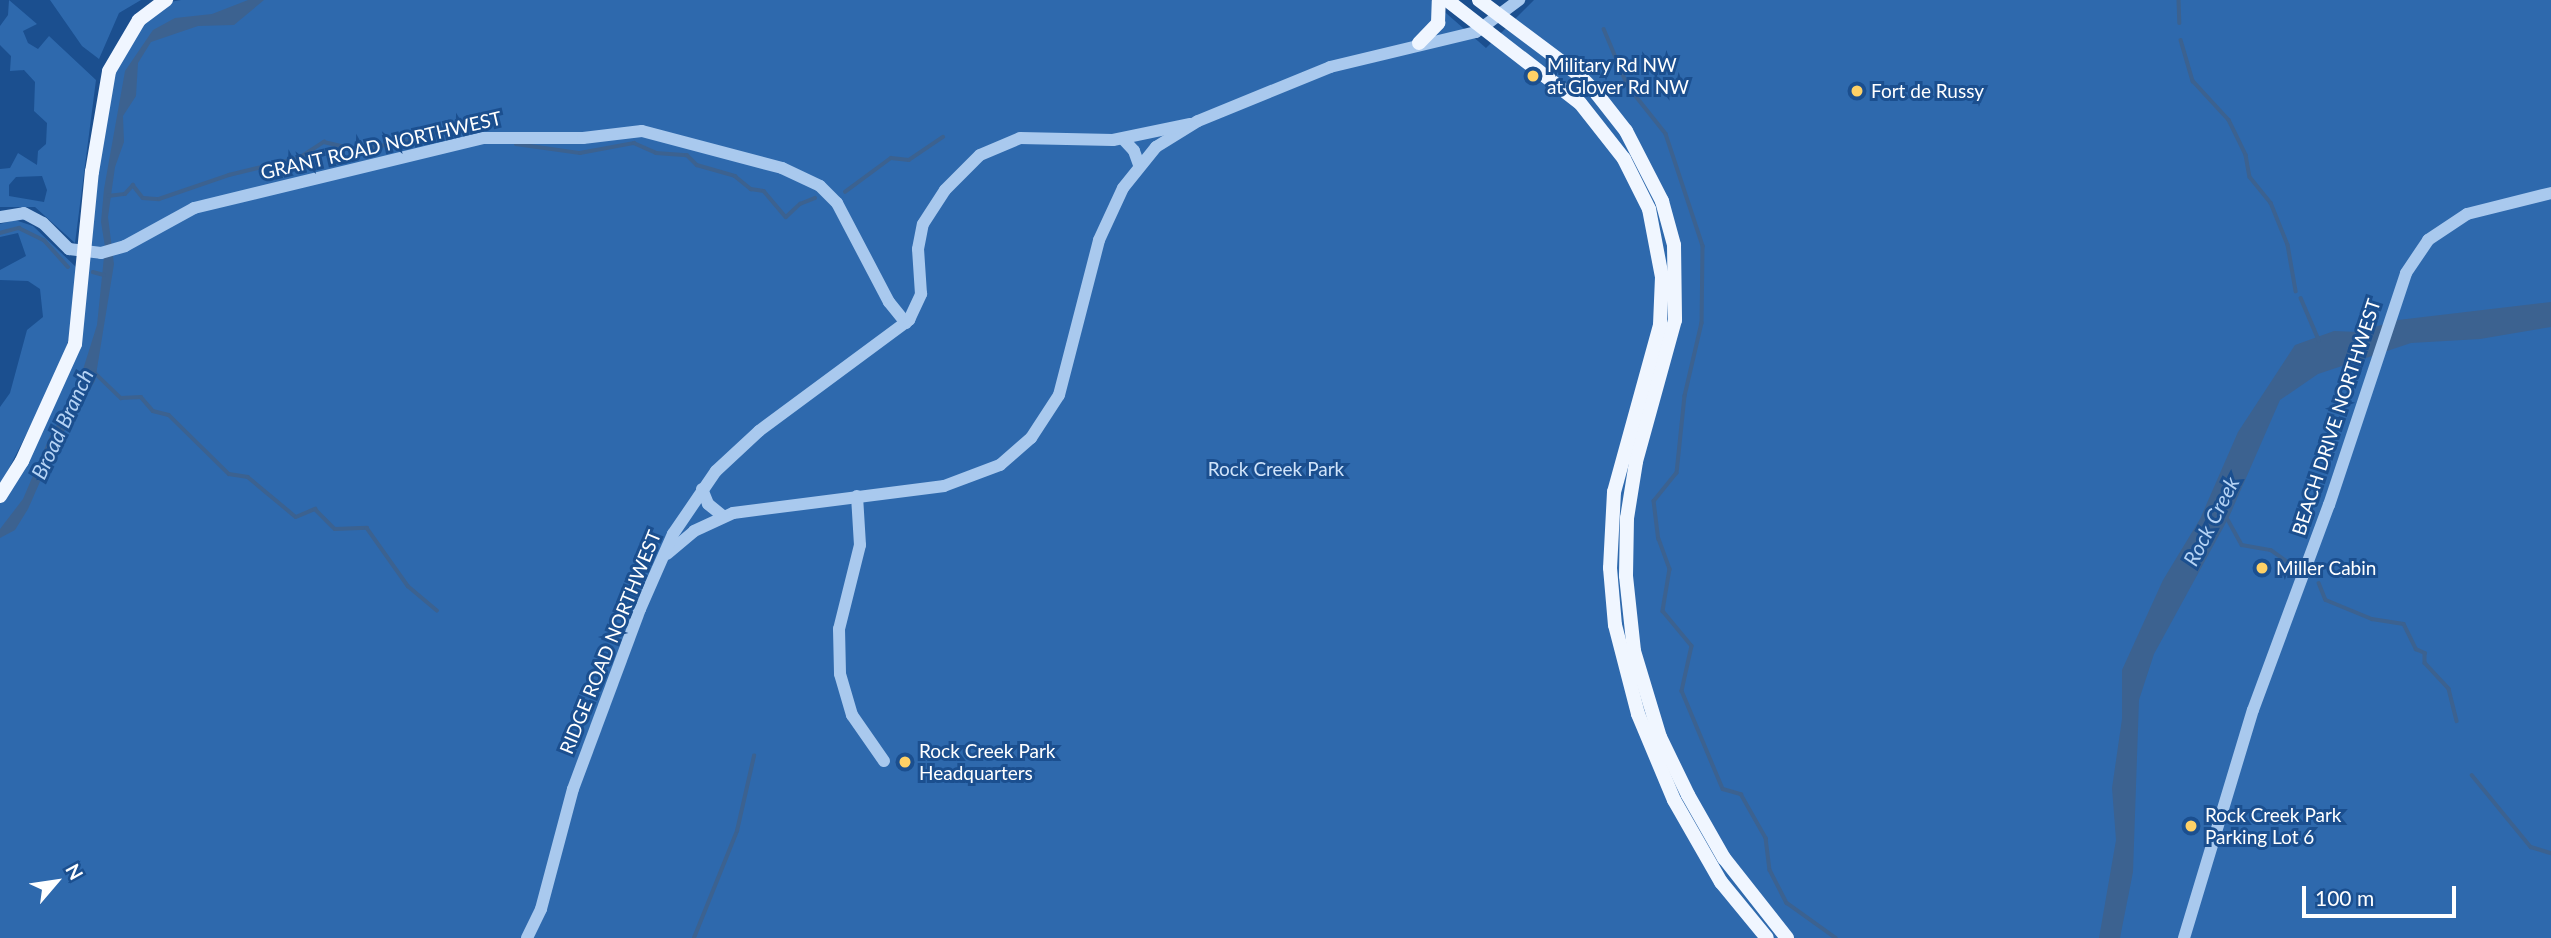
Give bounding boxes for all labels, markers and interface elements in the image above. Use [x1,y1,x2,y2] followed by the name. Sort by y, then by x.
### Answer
[1547,54,1689,98] place label: Military Rd NW at Glover Rd NW
[1525,68,1541,84] marker: Military Rd NW at Glover Rd NW
[1871,80,1984,102] place label: Fort de Russy
[1849,83,1865,99] marker: Fort de Russy
[258,106,504,184] street label: GRANT ROAD NORTHWEST
[2287,296,2385,538] street label: BEACH DRIVE NORTHWEST
[26,365,98,483] water label: Broad Branch
[1208,458,1344,480] park label: Rock Creek Park
[2178,472,2244,570] water label: Rock Creek
[555,527,665,757] street label: RIDGE ROAD NORTHWEST
[2276,557,2377,579] place label: Miller Cabin
[2254,560,2270,576] marker: Miller Cabin
[919,740,1056,784] place label: Rock Creek Park Headquarters
[897,754,913,770] marker: Rock Creek Park Headquarters
[2205,804,2342,848] place label: Rock Creek Park Parking Lot 6
[2183,818,2199,834] marker: Rock Creek Park Parking Lot 6
[21,847,91,917] north arrow
[61,860,88,884] text: N
[2306,872,2460,916] scale bar
[2315,885,2374,910] text: 100 m

